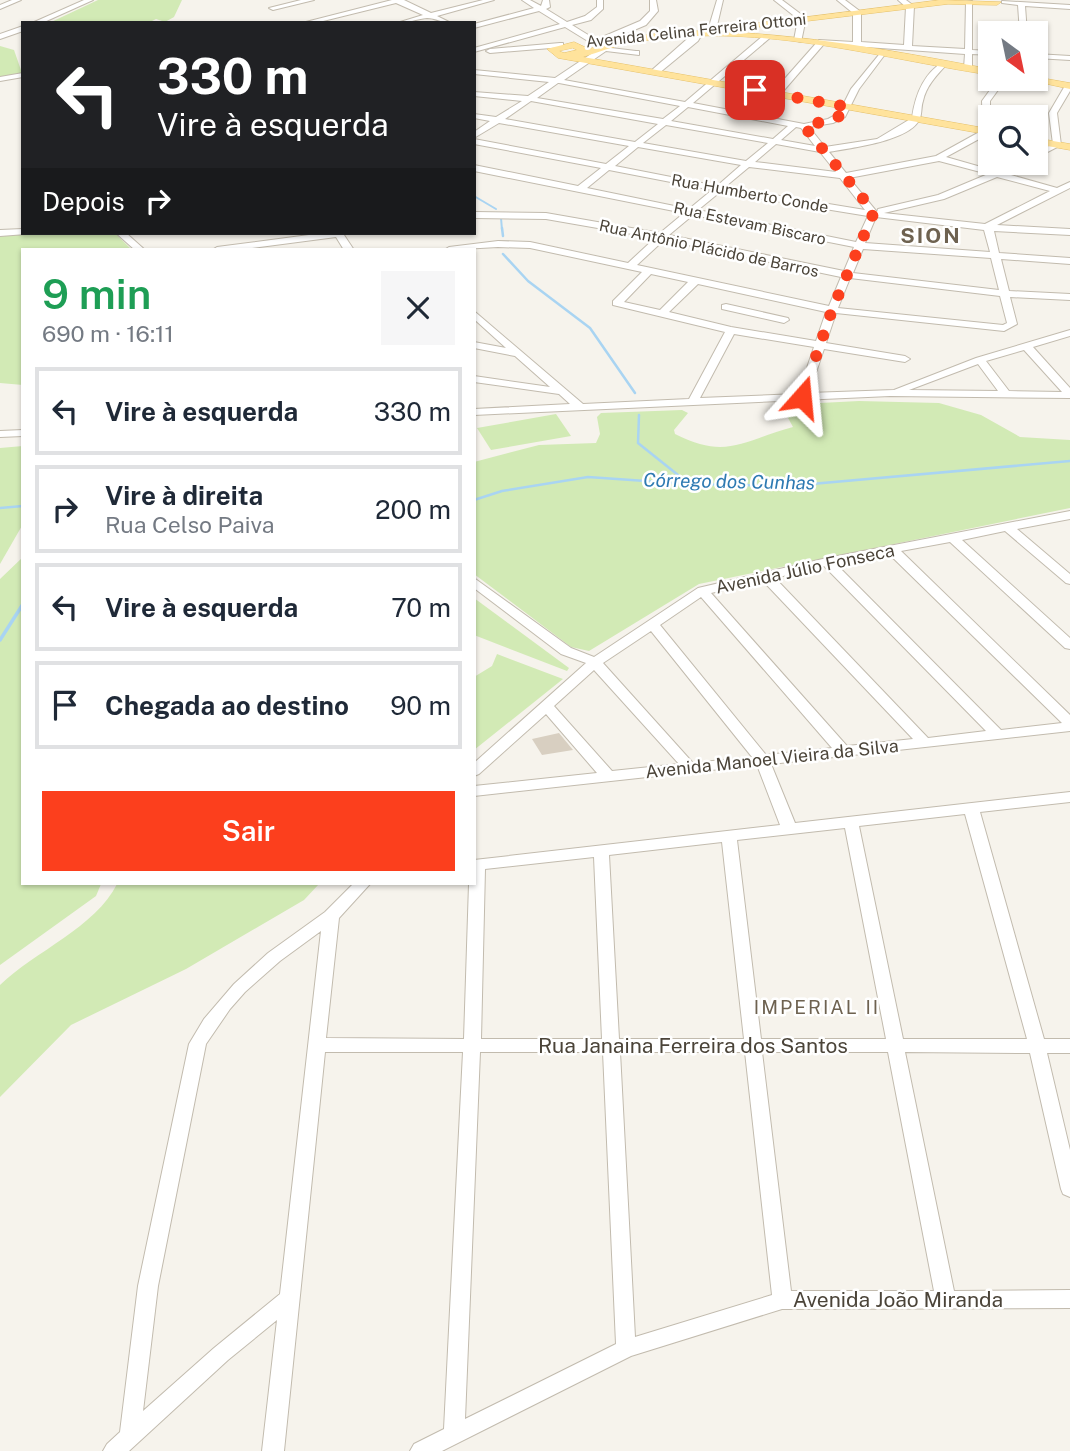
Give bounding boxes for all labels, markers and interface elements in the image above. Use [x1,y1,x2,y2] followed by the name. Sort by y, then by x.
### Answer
[585,9,807,52] street label: Avenida Celina Ferreira Ottoni
[978,21,1048,91] north arrow
[978,21,1048,175] map controls
[157,47,308,105] text: 330 m
[42,49,133,140] icon: left
[725,60,785,120] pin
[736,71,774,109] icon: arrive
[978,105,1048,175] button: search
[157,106,389,143] text: Vire à esquerda
[670,170,830,217] street label: Rua Humberto Conde
[139,182,177,220] icon: right
[42,186,125,217] text: Depois
[672,198,828,249] street label: Rua Estevam Biscaro
[597,216,820,281] street label: Rua Antônio Plácido de Barros
[900,223,962,248] district label: SION
[42,269,151,318] text: 9 min
[381,271,455,345] button: close
[42,320,174,347] text: 690 m · 16:11
[765,360,839,434] position arrow
[46,392,84,430] icon: left
[105,396,298,427] text: Vire à esquerda
[374,396,451,427] text: 330 m
[643,469,815,493] water label: Córrego dos Cunhas
[105,480,263,511] text: Vire à direita
[46,490,84,528] icon: right
[375,494,451,525] text: 200 m
[105,511,274,538] text: Rua Celso Paiva
[714,539,896,598] street label: Avenida Júlio Fonseca
[46,588,84,626] icon: left
[105,592,298,623] text: Vire à esquerda
[391,592,451,623] text: 70 m
[46,686,84,724] icon: arrive
[105,690,349,721] text: Chegada ao destino
[390,690,451,721] text: 90 m
[644,735,900,782] street label: Avenida Manoel Vieira da Silva
[42,791,455,871] button: Sair
[754,996,880,1018] district label: IMPERIAL II
[538,1033,848,1058] street label: Rua Janaina Ferreira dos Santos
[793,1287,1003,1312] street label: Avenida João Miranda

